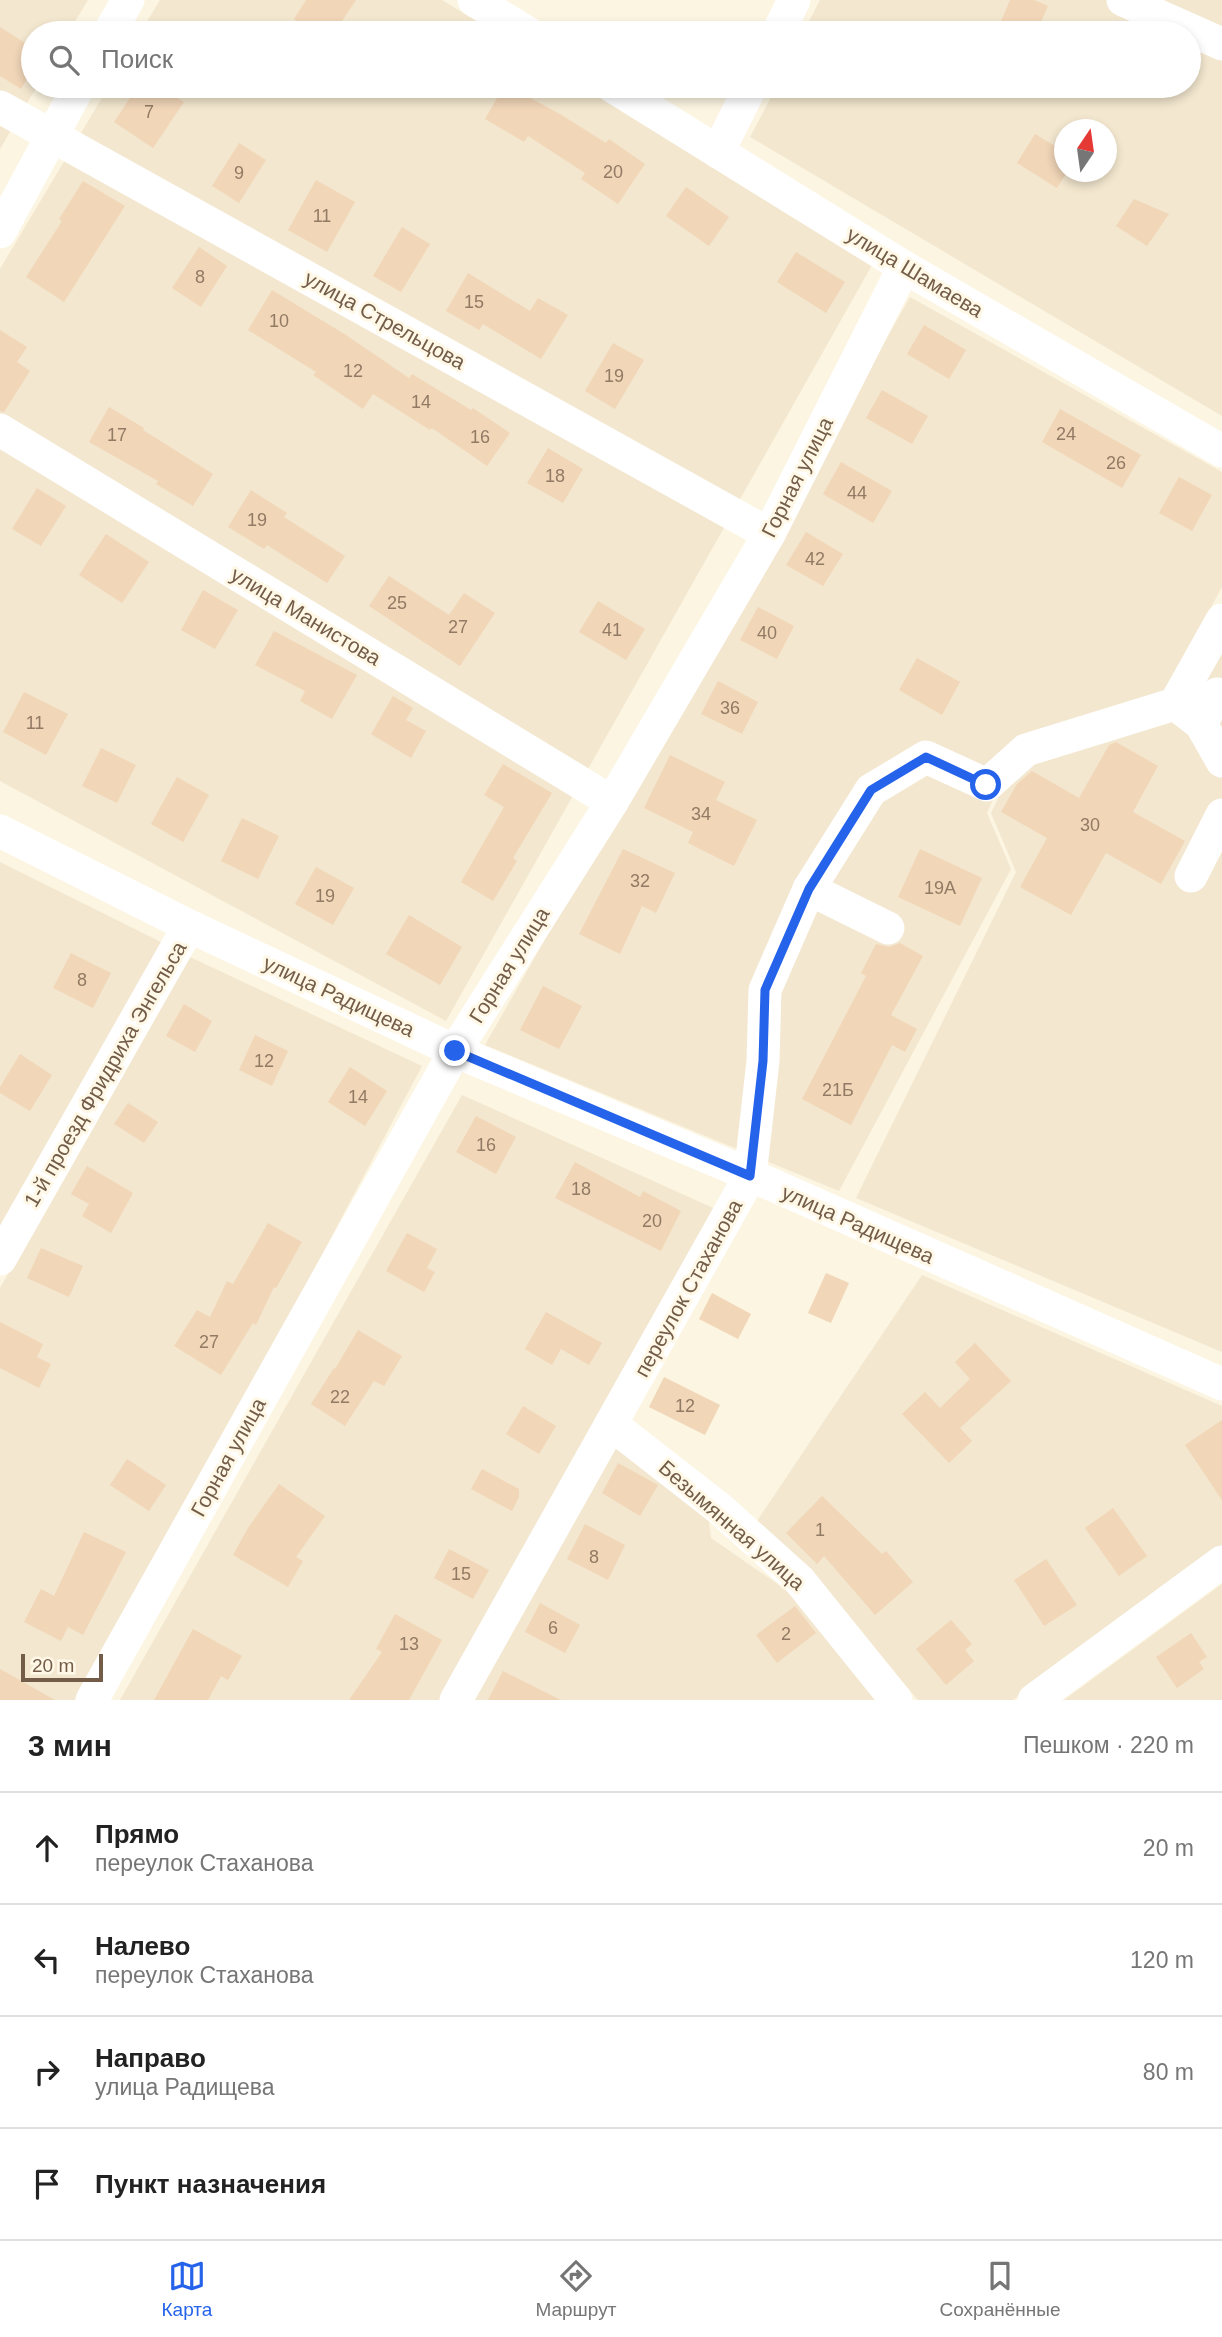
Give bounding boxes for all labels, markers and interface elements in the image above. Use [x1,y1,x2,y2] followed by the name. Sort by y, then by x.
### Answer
[21,21,1201,98] search box
[45,41,83,79] icon: search
[101,44,173,74] text: Поиск
[144,102,154,122] house number: 7
[1054,119,1117,182] north arrow
[603,162,623,182] house number: 20
[234,163,244,183] house number: 9
[313,206,331,226] house number: 11
[843,222,988,322] street label: улица Шамаева
[301,266,470,374] street label: улица Стрельцова
[195,267,205,287] house number: 8
[464,292,484,312] house number: 15
[269,311,289,331] house number: 10
[343,361,363,381] house number: 12
[604,366,624,386] house number: 19
[411,392,431,412] house number: 14
[757,413,837,541] street label: Горная улица
[1056,424,1076,444] house number: 24
[107,425,127,445] house number: 17
[470,427,490,447] house number: 16
[1106,453,1126,473] house number: 26
[545,466,565,486] house number: 18
[847,483,867,503] house number: 44
[247,510,267,530] house number: 19
[805,549,825,569] house number: 42
[227,562,385,670] street label: улица Манистова
[387,593,407,613] house number: 25
[448,617,468,637] house number: 27
[602,620,622,640] house number: 41
[757,623,777,643] house number: 40
[720,698,740,718] house number: 36
[26,713,44,733] house number: 11
[970,769,1001,800] route start
[691,804,711,824] house number: 34
[1080,815,1100,835] house number: 30
[630,871,650,891] house number: 32
[924,878,956,898] house number: 19А
[315,886,335,906] house number: 19
[464,903,554,1027] street label: Горная улица
[19,937,191,1211] street label: 1-й проезд Фридриха Энгельса
[260,951,418,1041] street label: улица Радищева
[77,970,87,990] house number: 8
[439,1035,470,1066] route end
[254,1051,274,1071] house number: 12
[822,1080,854,1100] house number: 21Б
[348,1087,368,1107] house number: 14
[476,1135,496,1155] house number: 16
[571,1179,591,1199] house number: 18
[778,1180,938,1268] street label: улица Радищева
[630,1195,747,1381] street label: переулок Стаханова
[642,1211,662,1231] house number: 20
[199,1332,219,1352] house number: 27
[330,1387,350,1407] house number: 22
[186,1394,270,1520] street label: Горная улица
[675,1396,695,1416] house number: 12
[655,1456,810,1595] street label: Безымянная улица
[815,1520,825,1540] house number: 1
[589,1547,599,1567] house number: 8
[451,1564,471,1584] house number: 15
[548,1618,558,1638] house number: 6
[781,1624,791,1644] house number: 2
[399,1634,419,1654] house number: 13
[21,1651,103,1683] scale bar
[32,1655,74,1676] text: 20 m
[28,1729,112,1762] text: 3 мин
[1023,1732,1194,1758] text: Пешком · 220 m
[95,1819,179,1849] text: Прямо
[28,1829,66,1867] icon: ahead
[1143,1835,1194,1861] text: 20 m
[95,1850,313,1876] text: переулок Стаханова
[95,1931,190,1961] text: Налево
[28,1941,66,1979] icon: left
[1130,1947,1194,1973] text: 120 m
[95,1962,313,1988] text: переулок Стаханова
[95,2043,206,2073] text: Направо
[28,2053,66,2091] icon: right
[1143,2059,1194,2085] text: 80 m
[95,2074,274,2100] text: улица Радищева
[28,2165,66,2203] icon: arrive
[95,2169,326,2199] text: Пункт назначения
[162,2257,212,2321] tab: Карта
[535,2257,616,2321] tab: Маршрут
[939,2257,1060,2321] tab: Сохранённые

